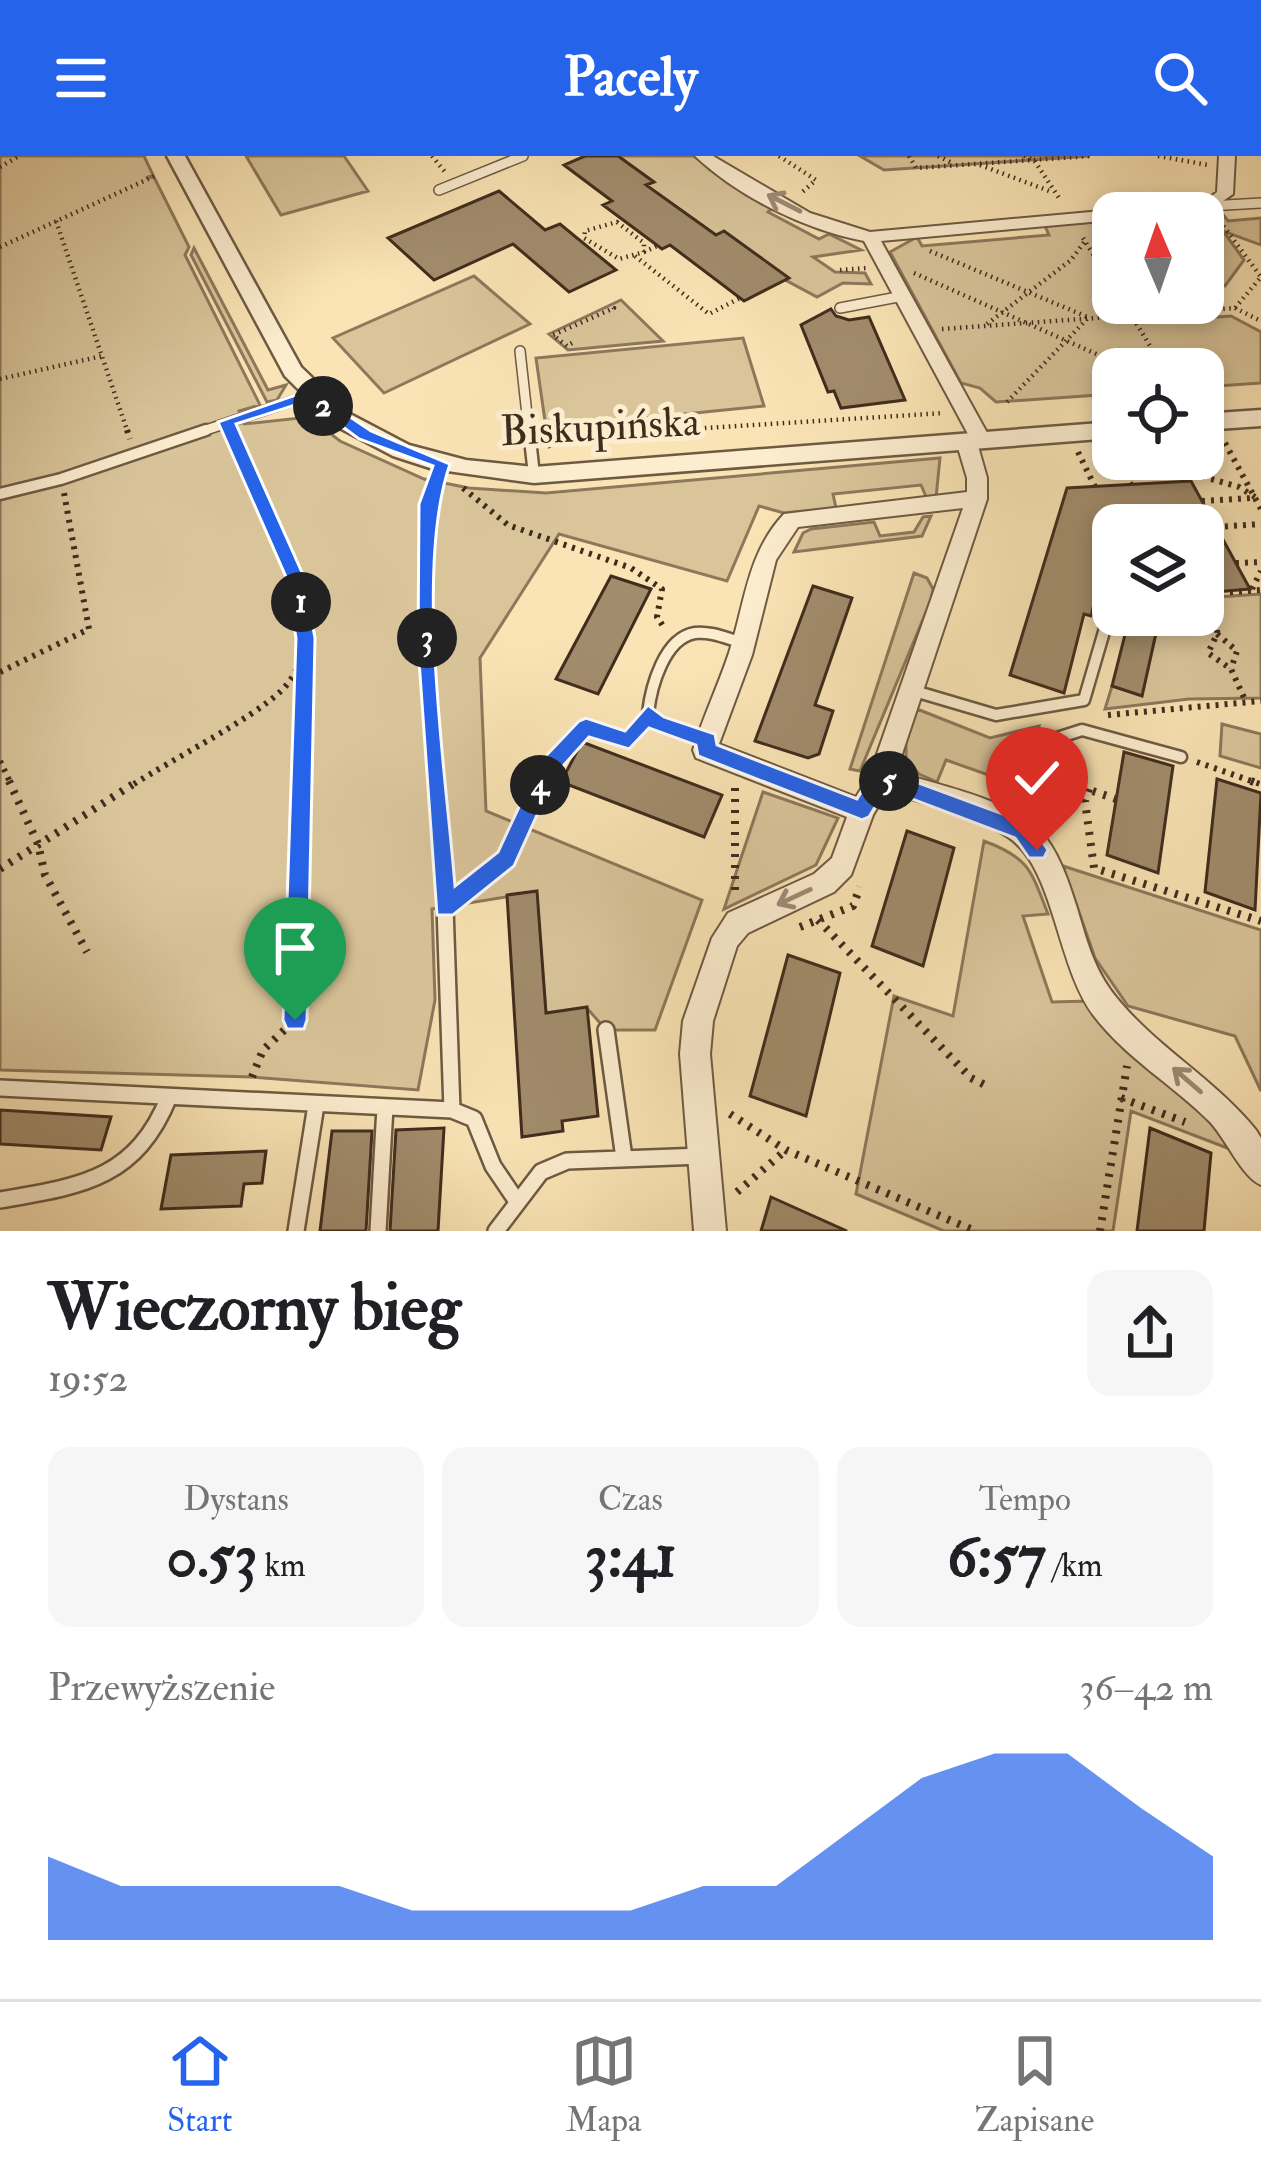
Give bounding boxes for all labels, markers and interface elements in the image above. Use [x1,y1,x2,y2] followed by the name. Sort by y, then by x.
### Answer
[563,44,698,112] text: Pacely
[48,45,114,111] icon: menu
[1147,45,1213,111] icon: search
[767,191,802,214] one-way arrow
[1092,192,1224,324] north arrow
[1092,192,1224,636] map controls
[1092,348,1224,480] button: locate
[293,376,353,436] pin: 2
[315,385,331,426] text: 2
[499,396,702,458] street label: Biskupińska
[1092,504,1224,636] button: layers
[271,572,331,632] pin: 1
[295,581,307,622] text: 1
[397,608,457,668] pin: 3
[421,617,433,658] text: 3
[986,727,1088,850] pin
[1004,745,1070,811] icon: check
[859,751,919,811] pin: 5
[510,755,570,815] pin: 4
[882,760,896,801] text: 5
[531,764,549,805] text: 4
[777,887,813,909] one-way arrow
[244,897,346,1020] pin
[262,915,328,981] icon: arrive
[1172,1067,1203,1095] one-way arrow
[48,1267,461,1350] text: Wieczorny bieg
[1087,1270,1213,1396] button: share
[48,1354,128,1403] text: 19:52
[184,1479,289,1520] text: Dystans
[598,1479,663,1520] text: Czas
[979,1479,1071,1520] text: Tempo
[167,1520,257,1595] text: 0.53
[585,1520,676,1595] text: 3:41
[947,1520,1046,1595] text: 6:57
[257,1545,306,1586] text: km
[1046,1545,1103,1586] text: /km
[48,1663,275,1712] text: Przewyższenie
[1079,1663,1213,1712] text: 36–42 m
[167,2028,233,2141] tab: Start
[566,2028,642,2141] tab: Mapa
[975,2028,1094,2141] tab: Zapisane

